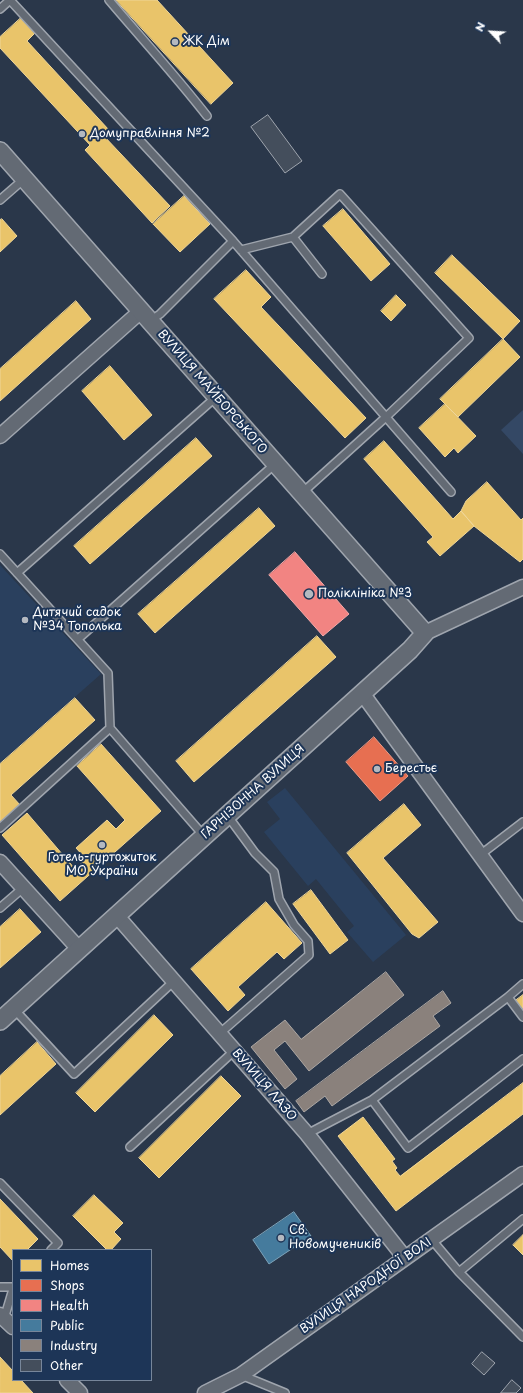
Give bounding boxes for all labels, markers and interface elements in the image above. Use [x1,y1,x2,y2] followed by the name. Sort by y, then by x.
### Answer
[471,12,511,52] north arrow
[470,19,489,34] text: N
[183,35,230,49] place label: ЖК Дім
[170,37,180,47] marker: ЖК Дім
[90,127,210,141] place label: Домуправління №2
[77,129,87,139] marker: Домуправління №2
[154,327,270,457] street label: ВУЛИЦЯ МАЙБОРСЬКОГО
[318,587,412,601] place label: Поліклініка №3
[303,588,315,600] marker: Поліклініка №3
[33,606,122,634] place label: Дитячий садок №34 Тополька
[20,615,30,625] marker: Дитячий садок №34 Тополька
[198,742,308,842] street label: ГАРНІЗОННА ВУЛИЦЯ
[385,762,437,776] place label: Берестьє
[372,764,382,774] marker: Берестьє
[97,840,107,850] marker: Готель-гуртожиток МО України
[48,851,156,879] place label: Готель-гуртожиток МО України
[229,1046,299,1124] street label: ВУЛИЦЯ ЛАЗО
[289,1224,381,1252] place label: Св. Новомучеників
[276,1233,286,1243] marker: Св. Новомучеників
[297,1235,435,1337] street label: ВУЛИЦЯ НАРОДНОЇ ВОЛІ
[12,1249,152,1381] legend
[50,1256,89,1274] text: Homes
[50,1276,84,1294] text: Shops
[50,1296,89,1314] text: Health
[50,1316,84,1334] text: Public
[50,1336,97,1354] text: Industry
[50,1356,83,1374] text: Other

